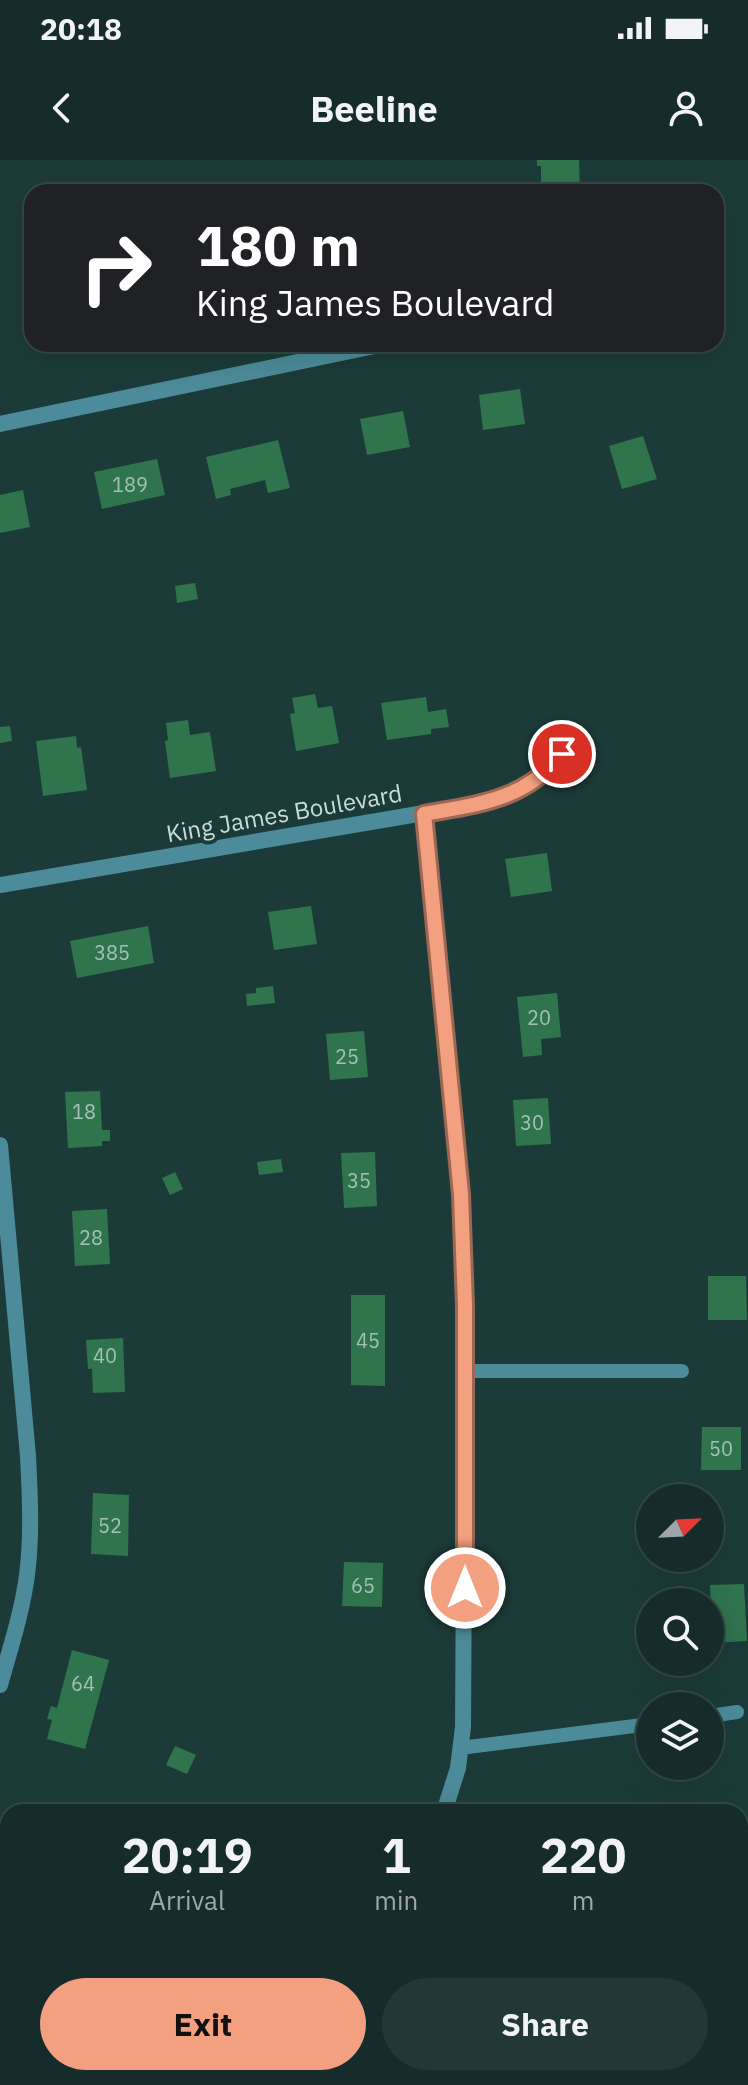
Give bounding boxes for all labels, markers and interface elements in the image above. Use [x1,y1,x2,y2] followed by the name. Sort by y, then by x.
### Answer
[40,9,122,48] text: 20:18
[310,85,438,132] text: Beeline
[40,86,84,130] icon: back
[664,86,708,130] icon: person
[196,209,360,281] text: 180 m
[64,216,168,320] icon: right
[196,279,554,326] text: King James Boulevard
[112,471,148,498] house number: 189
[528,720,596,788] pin
[540,732,584,776] icon: arrive
[164,776,404,850] street label: King James Boulevard
[94,939,130,966] house number: 385
[527,1004,551,1031] house number: 20
[335,1043,359,1070] house number: 25
[72,1098,96,1125] house number: 18
[520,1109,544,1136] house number: 30
[347,1167,371,1194] house number: 35
[79,1224,103,1251] house number: 28
[356,1327,380,1354] house number: 45
[93,1342,117,1369] house number: 40
[709,1435,733,1462] house number: 50
[636,1484,724,1572] north arrow
[636,1484,724,1780] map controls
[98,1512,122,1539] house number: 52
[423,1546,507,1630] position arrow
[351,1572,375,1599] house number: 65
[636,1588,724,1676] button: search
[71,1670,95,1697] house number: 64
[636,1692,724,1780] button: layers
[122,1824,253,1886] text: 20:19
[382,1824,411,1886] text: 1
[540,1824,626,1886] text: 220
[149,1883,225,1917] text: Arrival
[374,1883,418,1917] text: min
[572,1883,594,1917] text: m
[40,1978,366,2070] button: Exit
[382,1978,708,2070] button: Share

